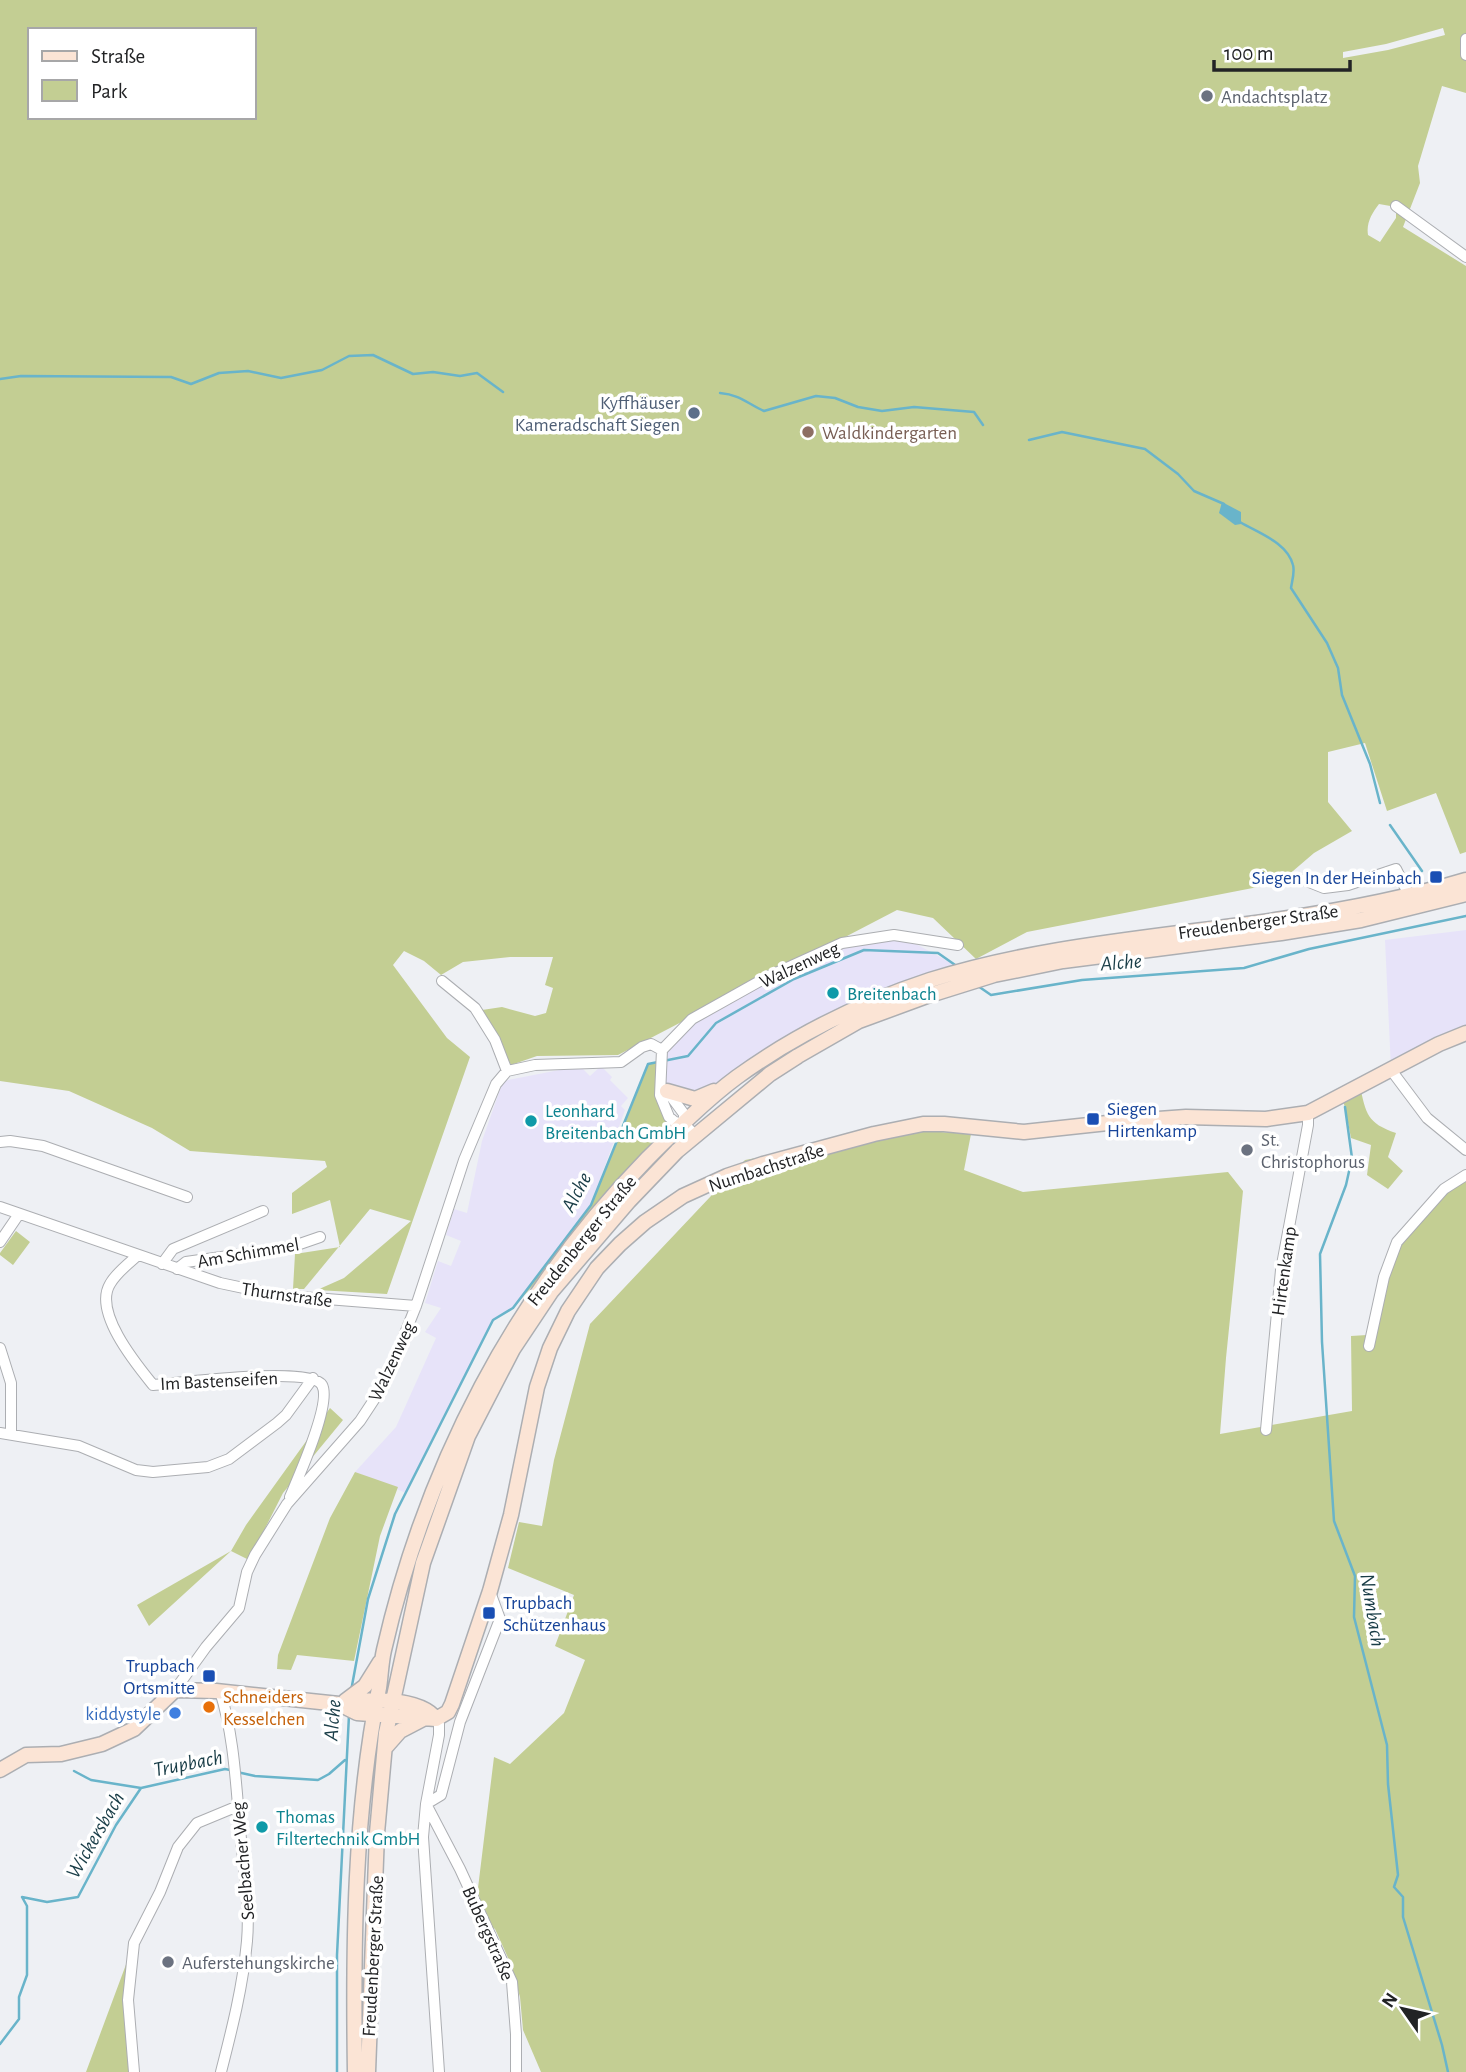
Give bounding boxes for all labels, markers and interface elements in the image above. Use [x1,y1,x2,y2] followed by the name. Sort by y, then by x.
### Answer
[28,28,256,119] legend
[1214,28,1350,72] scale bar
[1224,43,1274,64] text: 100 m
[91,46,145,67] text: Straße
[91,81,128,102] text: Park
[1199,88,1215,104] marker: Andachtsplatz
[1221,88,1328,107] place label: Andachtsplatz
[515,394,680,435] place label: Kyffhäuser Kameradschaft Siegen
[686,405,702,421] marker: Kyffhäuser Kameradschaft Siegen
[800,424,816,440] marker: Waldkindergarten
[822,424,957,443] place label: Waldkindergarten
[1252,869,1422,888] place label: Siegen In der Heinbach
[1428,869,1444,885] marker: Siegen In der Heinbach
[1177,902,1339,943] street label: Freudenberger Straße
[757,938,843,992] street label: Walzenweg
[1099,951,1142,974] water label: Alche
[825,985,841,1001] marker: Breitenbach
[847,985,937,1004] place label: Breitenbach
[1107,1100,1197,1141] place label: Siegen Hirtenkamp
[545,1102,686,1143] place label: Leonhard Breitenbach GmbH
[1085,1111,1101,1127] marker: Siegen Hirtenkamp
[523,1113,539,1129] marker: Leonhard Breitenbach GmbH
[1261,1131,1365,1172] place label: St. Christophorus
[706,1141,827,1196] street label: Numbachstraße
[1239,1142,1255,1158] marker: St. Christophorus
[557,1169,595,1216] water label: Alche
[524,1172,640,1310] street label: Freudenberger Straße
[1269,1225,1300,1317] street label: Hirtenkamp
[196,1235,301,1272] street label: Am Schimmel
[240,1280,333,1311] street label: Thurnstraße
[366,1318,419,1404] street label: Walzenweg
[160,1369,278,1394] street label: Im Bastenseifen
[1356,1572,1389,1648] water label: Numbach
[503,1594,606,1635] place label: Trupbach Schützenhaus
[481,1605,497,1621] marker: Trupbach Schützenhaus
[123,1657,195,1698] place label: Trupbach Ortsmitte
[201,1668,217,1684] marker: Trupbach Ortsmitte
[223,1688,305,1729] place label: Schneiders Kesselchen
[201,1699,217,1715] marker: Schneiders Kesselchen
[320,1699,345,1742] water label: Alche
[85,1705,161,1724] place label: kiddystyle
[167,1705,183,1721] marker: kiddystyle
[152,1747,225,1781] water label: Trupbach
[62,1789,128,1882] water label: Wickersbach
[229,1800,258,1921] street label: Seelbacher Weg
[276,1808,421,1849] place label: Thomas Filtertechnik GmbH
[254,1819,270,1835] marker: Thomas Filtertechnik GmbH
[360,1875,387,2037] street label: Freudenberger Straße
[458,1884,517,1984] street label: Bubergstraße
[160,1954,176,1970] marker: Auferstehungskirche
[182,1954,335,1973] place label: Auferstehungskirche
[1368,1974,1438,2044] north arrow
[1379,1990,1402,2011] text: N

